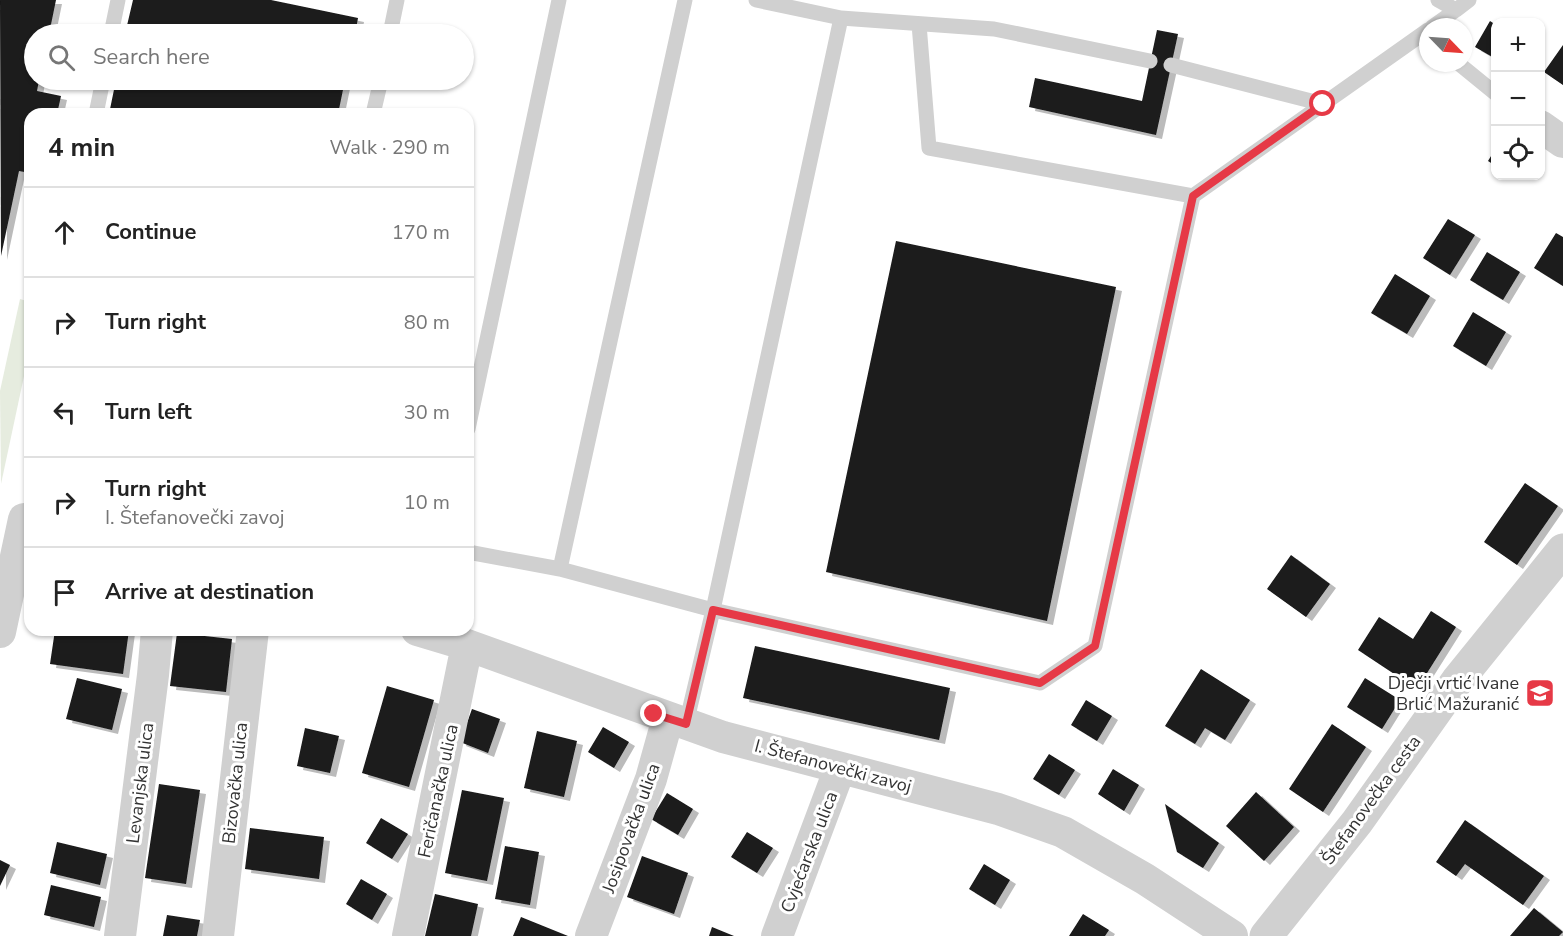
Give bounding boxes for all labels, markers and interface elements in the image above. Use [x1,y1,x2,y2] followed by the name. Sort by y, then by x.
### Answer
[1419,18,1473,72] north arrow
[1491,18,1545,180] map controls
[1491,18,1545,72] button: +
[24,24,474,90] search box
[45,41,78,74] icon: search
[93,42,210,72] text: Search here
[1491,72,1545,126] button: −
[1309,90,1335,116] route start
[1491,126,1545,180] button: locate
[48,130,115,165] text: 4 min
[330,134,450,161] text: Walk · 290 m
[48,216,81,249] icon: ahead
[105,217,196,247] text: Continue
[392,219,450,246] text: 170 m
[48,306,81,339] icon: right
[105,307,206,337] text: Turn right
[404,309,450,336] text: 80 m
[48,396,81,429] icon: left
[105,397,192,427] text: Turn left
[404,399,450,426] text: 30 m
[105,474,206,504] text: Turn right
[48,486,81,519] icon: right
[404,489,450,516] text: 10 m
[105,504,285,531] text: I. Štefanovečki zavoj
[48,576,81,609] icon: arrive
[105,577,314,607] text: Arrive at destination
[1388,671,1519,716] place label: Dječji vrtić Ivane Brlić Mažuranić
[1524,677,1556,709] school or university icon: Dječji vrtić Ivane Brlić Mažuranić
[640,700,666,726] route end
[121,721,159,845] street label: Levanjska ulica
[217,721,253,845] street label: Bizovačka ulica
[412,722,464,860] street label: Feričanačka ulica
[1316,730,1426,870] street label: Štefanovečka cesta
[752,733,914,799] street label: I. Štefanovečki zavoj
[596,760,666,897] street label: Josipovačka ulica
[775,788,843,916] street label: Cvjećarska ulica

